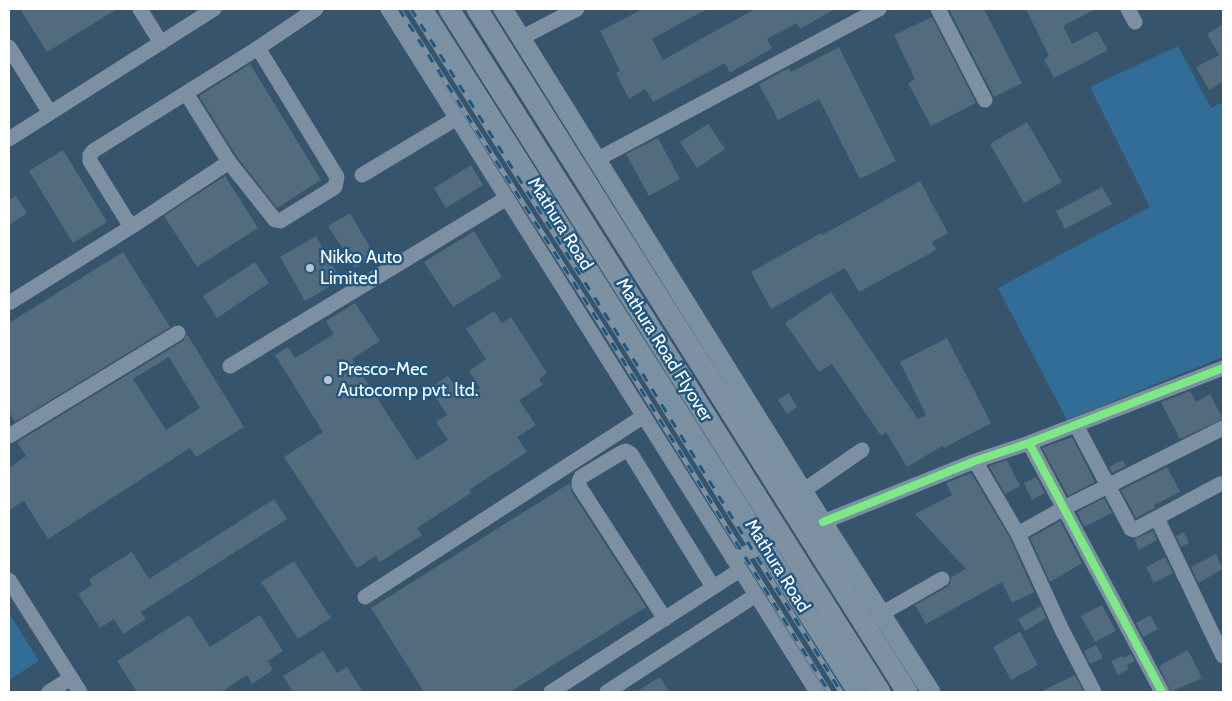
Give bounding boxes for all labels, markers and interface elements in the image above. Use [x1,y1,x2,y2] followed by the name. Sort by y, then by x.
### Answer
[523,174,597,274] street label: Mathura Road
[320,247,402,290] place label: Nikko Auto Limited
[304,262,316,274] marker: Nikko Auto Limited
[611,274,717,426] street label: Mathura Road Flyover
[338,359,478,402] place label: Presco-Mec Autocomp pvt. ltd.
[322,374,334,386] marker: Presco-Mec Autocomp pvt. ltd.
[740,516,814,616] street label: Mathura Road

